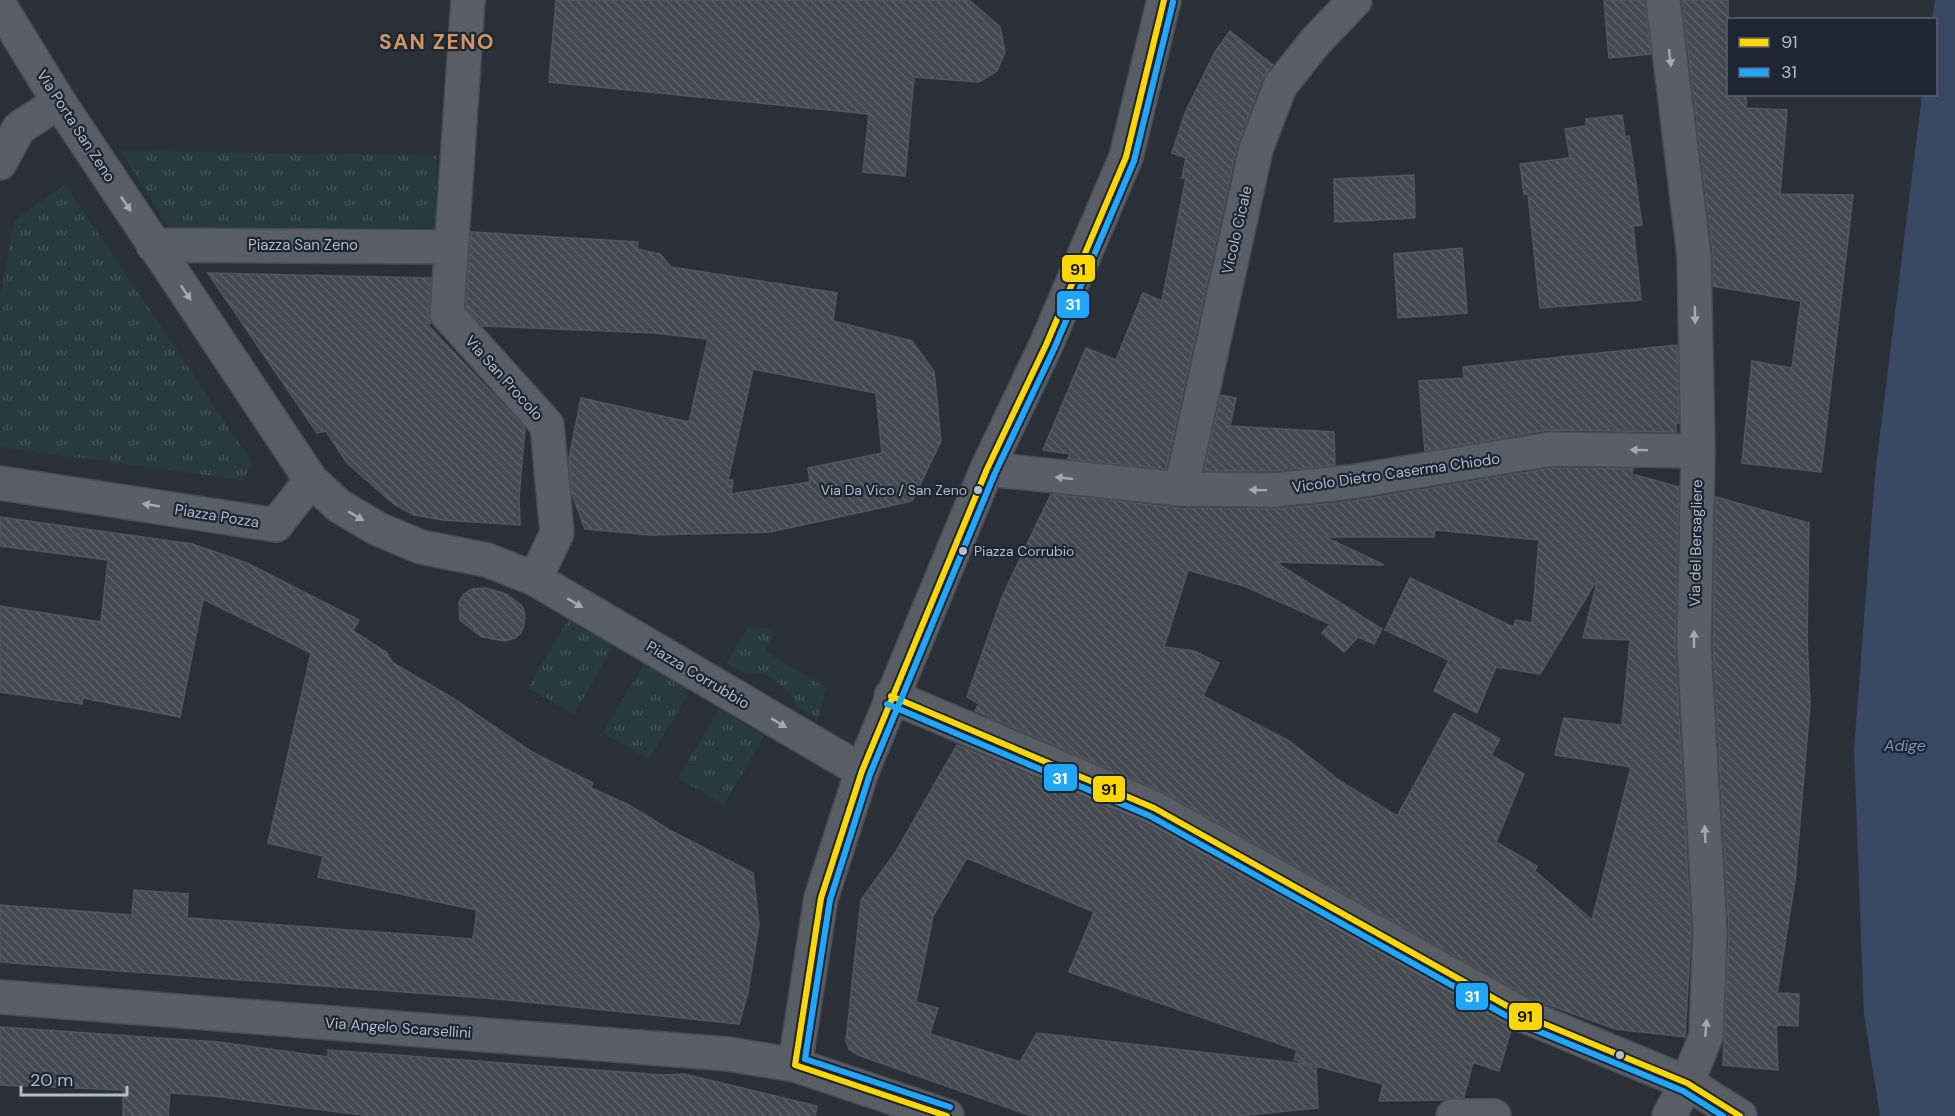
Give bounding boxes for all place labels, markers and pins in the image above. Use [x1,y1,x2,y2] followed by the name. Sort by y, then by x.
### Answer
[821,481,967,499] place label: Via Da Vico / San Zeno
[972,484,984,496] marker: Via Da Vico / San Zeno
[974,542,1074,560] place label: Piazza Corrubio
[957,545,969,557] marker: Piazza Corrubio
[1614,1049,1626,1061] unlabelled marker

